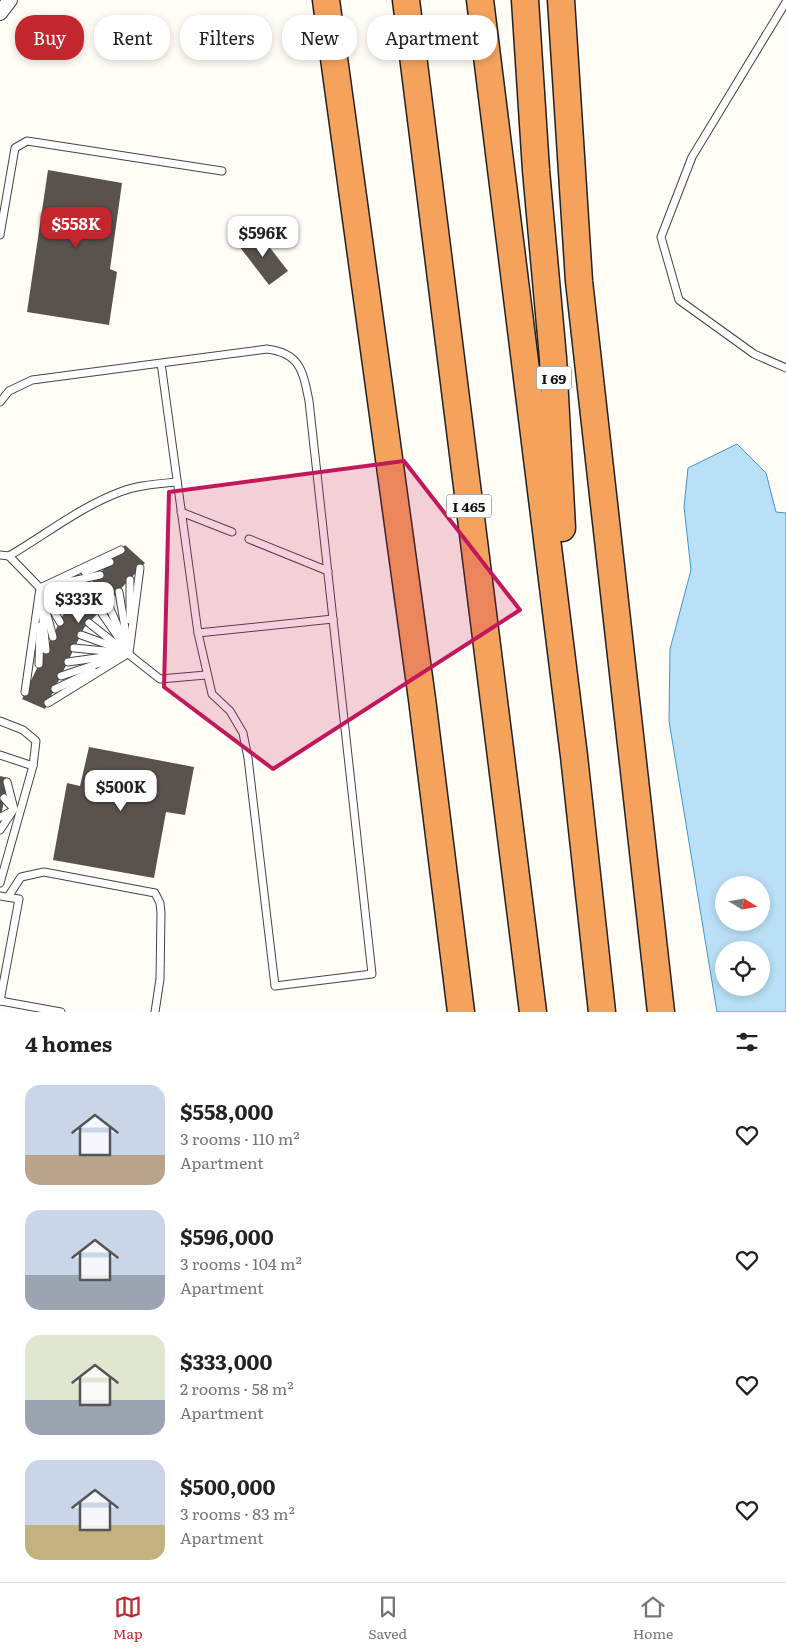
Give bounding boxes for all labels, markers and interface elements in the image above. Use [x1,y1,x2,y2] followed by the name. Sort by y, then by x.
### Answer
[15,15,84,60] chip: Buy
[94,15,170,60] chip: Rent
[180,15,272,60] chip: Filters
[282,15,357,60] chip: New
[367,15,497,60] chip: Apartment
[41,206,111,249] pin: $558K
[52,211,100,235] text: $558K
[228,216,298,258] pin: $596K
[238,220,288,244] text: $596K
[536,366,572,389] road number: I 69
[446,494,492,518] road number: I 465
[44,582,114,624] pin: $333K
[55,586,103,610] text: $333K
[86,770,156,812] pin: $500K
[96,774,146,798] text: $500K
[715,876,770,931] north arrow
[715,876,770,996] map controls
[715,941,770,996] button: locate
[25,1027,112,1058] text: 4 homes
[733,1028,761,1056] icon: filters
[180,1095,273,1126] text: $558,000
[65,1105,125,1165] icon: home
[733,1121,761,1149] icon: heart
[180,1126,300,1150] text: 3 rooms · 110 m²
[180,1150,264,1174] text: Apartment
[180,1220,274,1251] text: $596,000
[65,1230,125,1290] icon: home
[733,1246,761,1274] icon: heart
[180,1251,302,1275] text: 3 rooms · 104 m²
[180,1275,264,1299] text: Apartment
[180,1345,272,1376] text: $333,000
[65,1355,125,1415] icon: home
[733,1371,761,1399] icon: heart
[180,1376,294,1400] text: 2 rooms · 58 m²
[180,1400,264,1424] text: Apartment
[180,1470,275,1501] text: $500,000
[65,1480,125,1540] icon: home
[733,1496,761,1524] icon: heart
[180,1501,295,1525] text: 3 rooms · 83 m²
[180,1525,264,1549] text: Apartment
[113,1593,143,1643] tab: Map
[368,1593,407,1643] tab: Saved
[633,1593,673,1643] tab: Home

